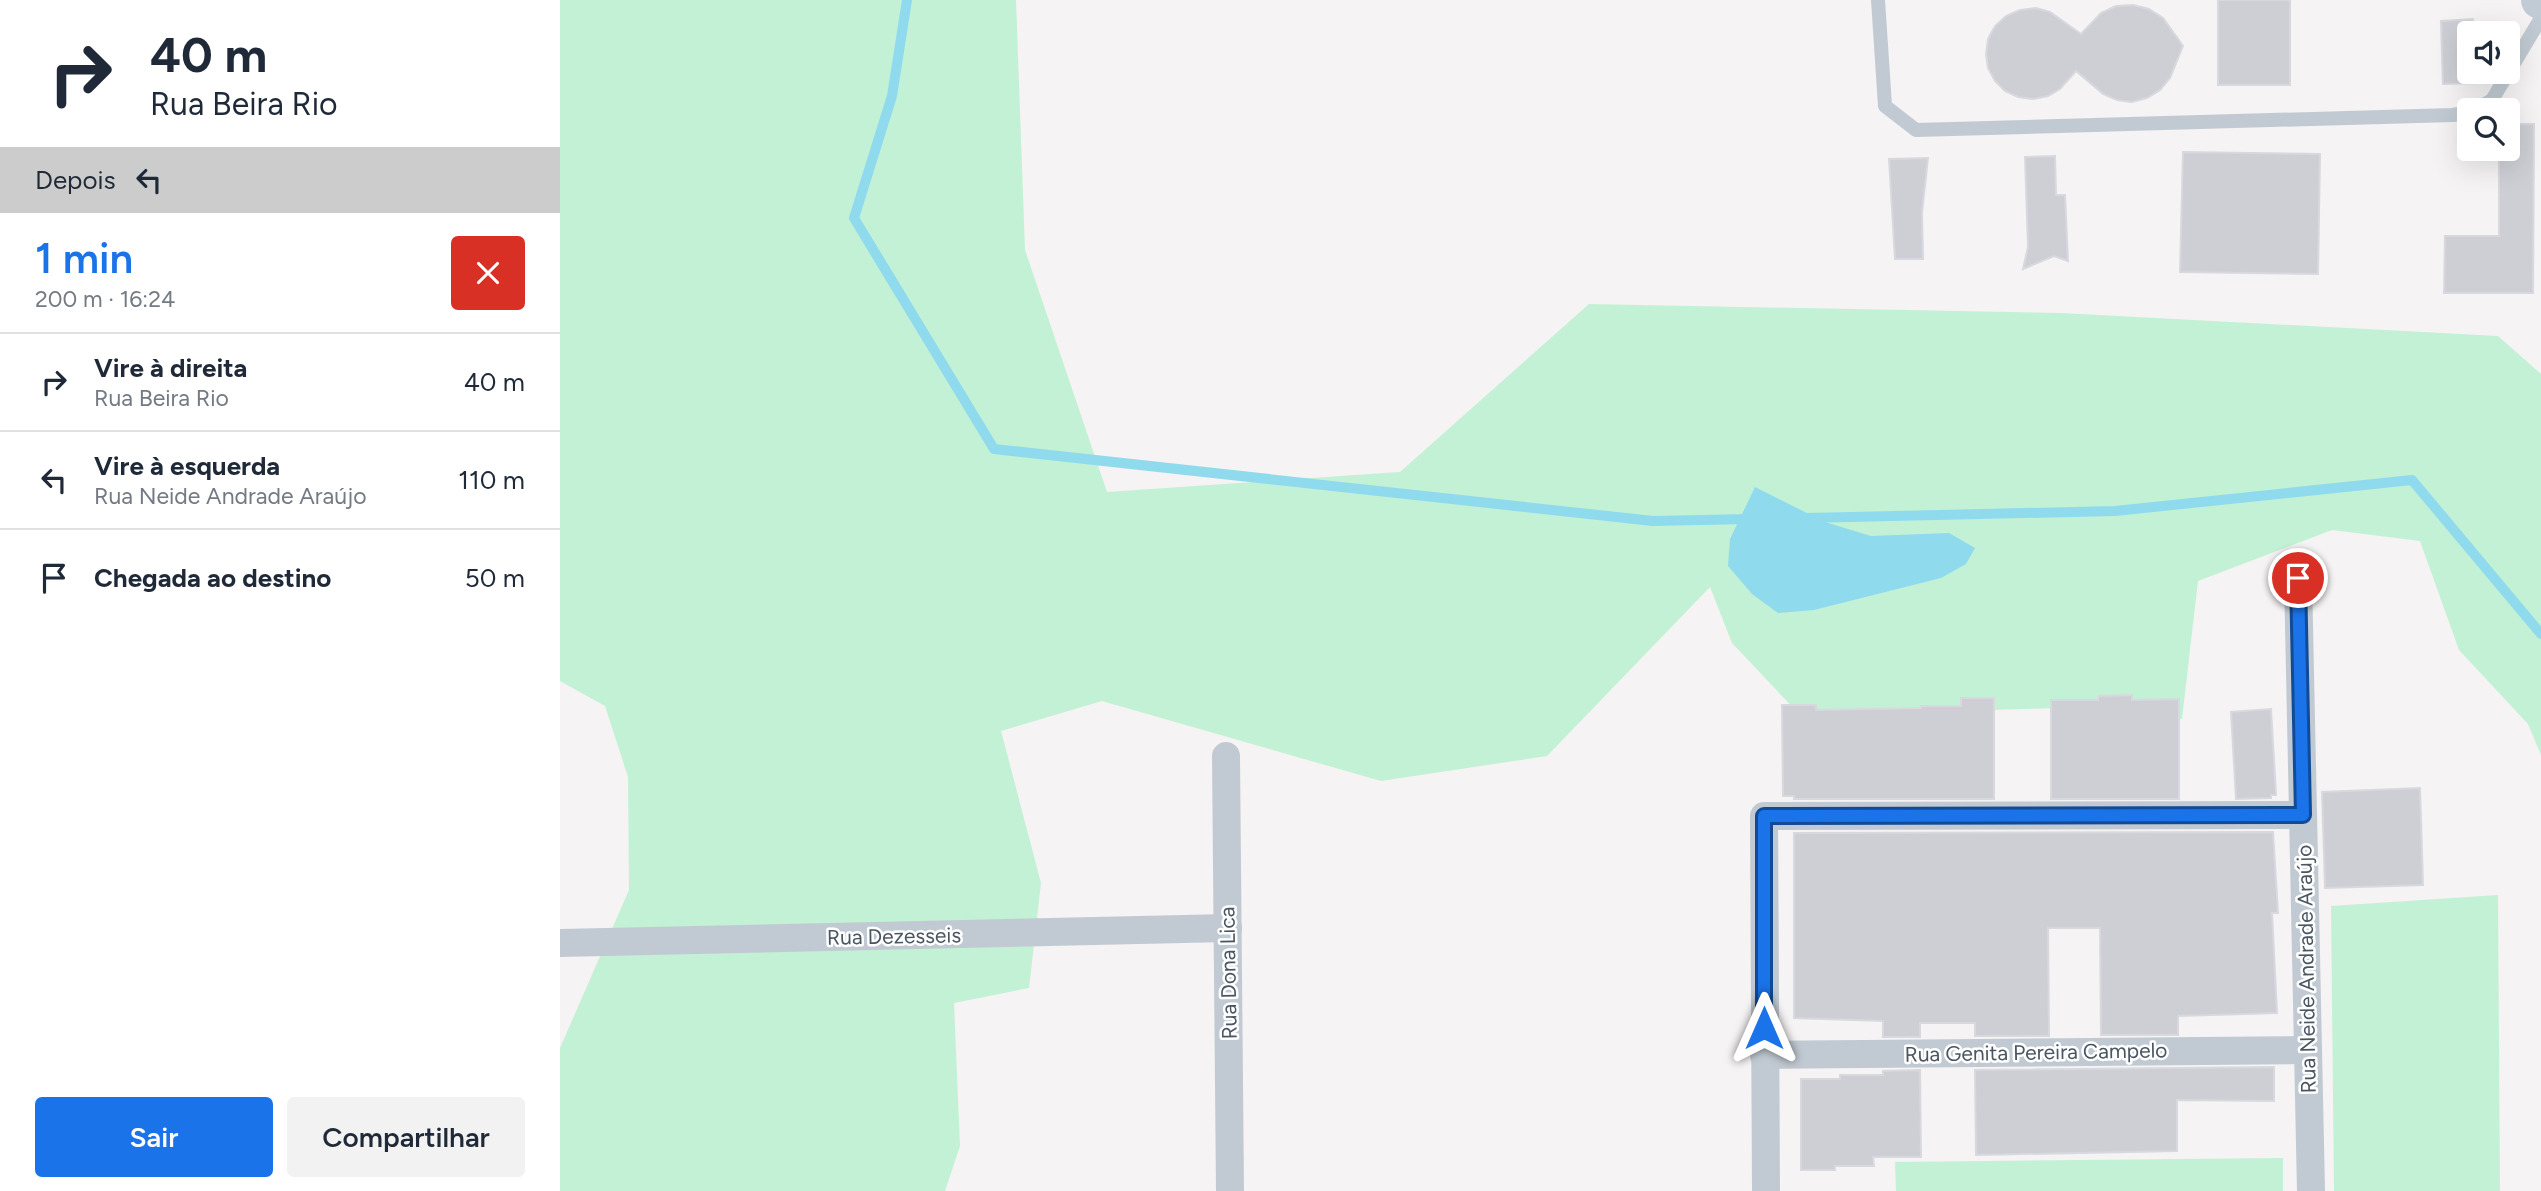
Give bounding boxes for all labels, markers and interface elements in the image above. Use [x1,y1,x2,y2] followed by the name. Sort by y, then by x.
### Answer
[2457,21,2520,161] map controls
[2457,21,2520,84] button: sound
[150,25,267,84] text: 40 m
[35,28,126,119] icon: right
[150,85,338,123] text: Rua Beira Rio
[2457,98,2520,161] button: search
[130,161,168,199] icon: left
[35,164,116,196] text: Depois
[35,233,133,284] text: 1 min
[451,236,525,310] button: close
[35,285,175,313] text: 200 m · 16:24
[94,352,247,384] text: Vire à direita
[35,363,73,401] icon: right
[464,366,525,398] text: 40 m
[94,384,229,412] text: Rua Beira Rio
[94,450,280,482] text: Vire à esquerda
[35,461,73,499] icon: left
[458,464,525,496] text: 110 m
[94,482,367,510] text: Rua Neide Andrade Araújo
[2268,548,2328,608] pin
[35,559,73,597] icon: arrive
[2279,559,2317,597] icon: arrive
[94,562,331,594] text: Chegada ao destino
[465,562,525,594] text: 50 m
[2291,844,2321,1094] street label: Rua Neide Andrade Araújo
[1214,906,1242,1040] street label: Rua Dona Lica
[827,922,961,950] street label: Rua Dezesseis
[1727,991,1801,1065] position arrow
[1904,1037,2168,1067] street label: Rua Genita Pereira Campelo
[35,1097,273,1177] button: Sair
[287,1097,525,1177] button: Compartilhar

